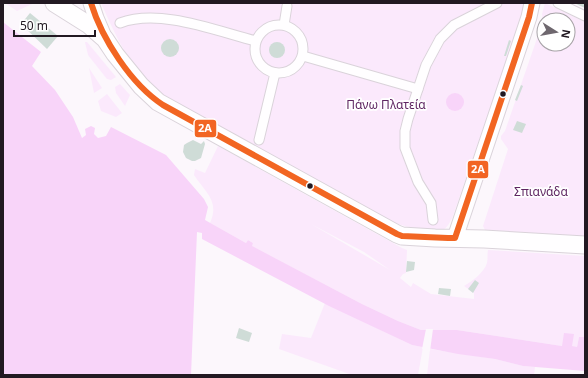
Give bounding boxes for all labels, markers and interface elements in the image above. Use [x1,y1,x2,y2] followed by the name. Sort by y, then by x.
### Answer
[14,12,95,38] scale bar
[536,12,576,52] north arrow
[20,17,48,34] text: 50 m
[558,28,575,40] text: N
[498,89,508,99] unlabelled marker
[346,96,426,113] park label: Πάνω Πλατεία
[194,119,217,138] line badge: 2Α
[198,120,212,135] text: 2Α
[467,160,489,179] line badge: 2Α
[471,161,485,176] text: 2Α
[305,181,315,191] unlabelled marker
[514,183,568,200] park label: Σπιανάδα

